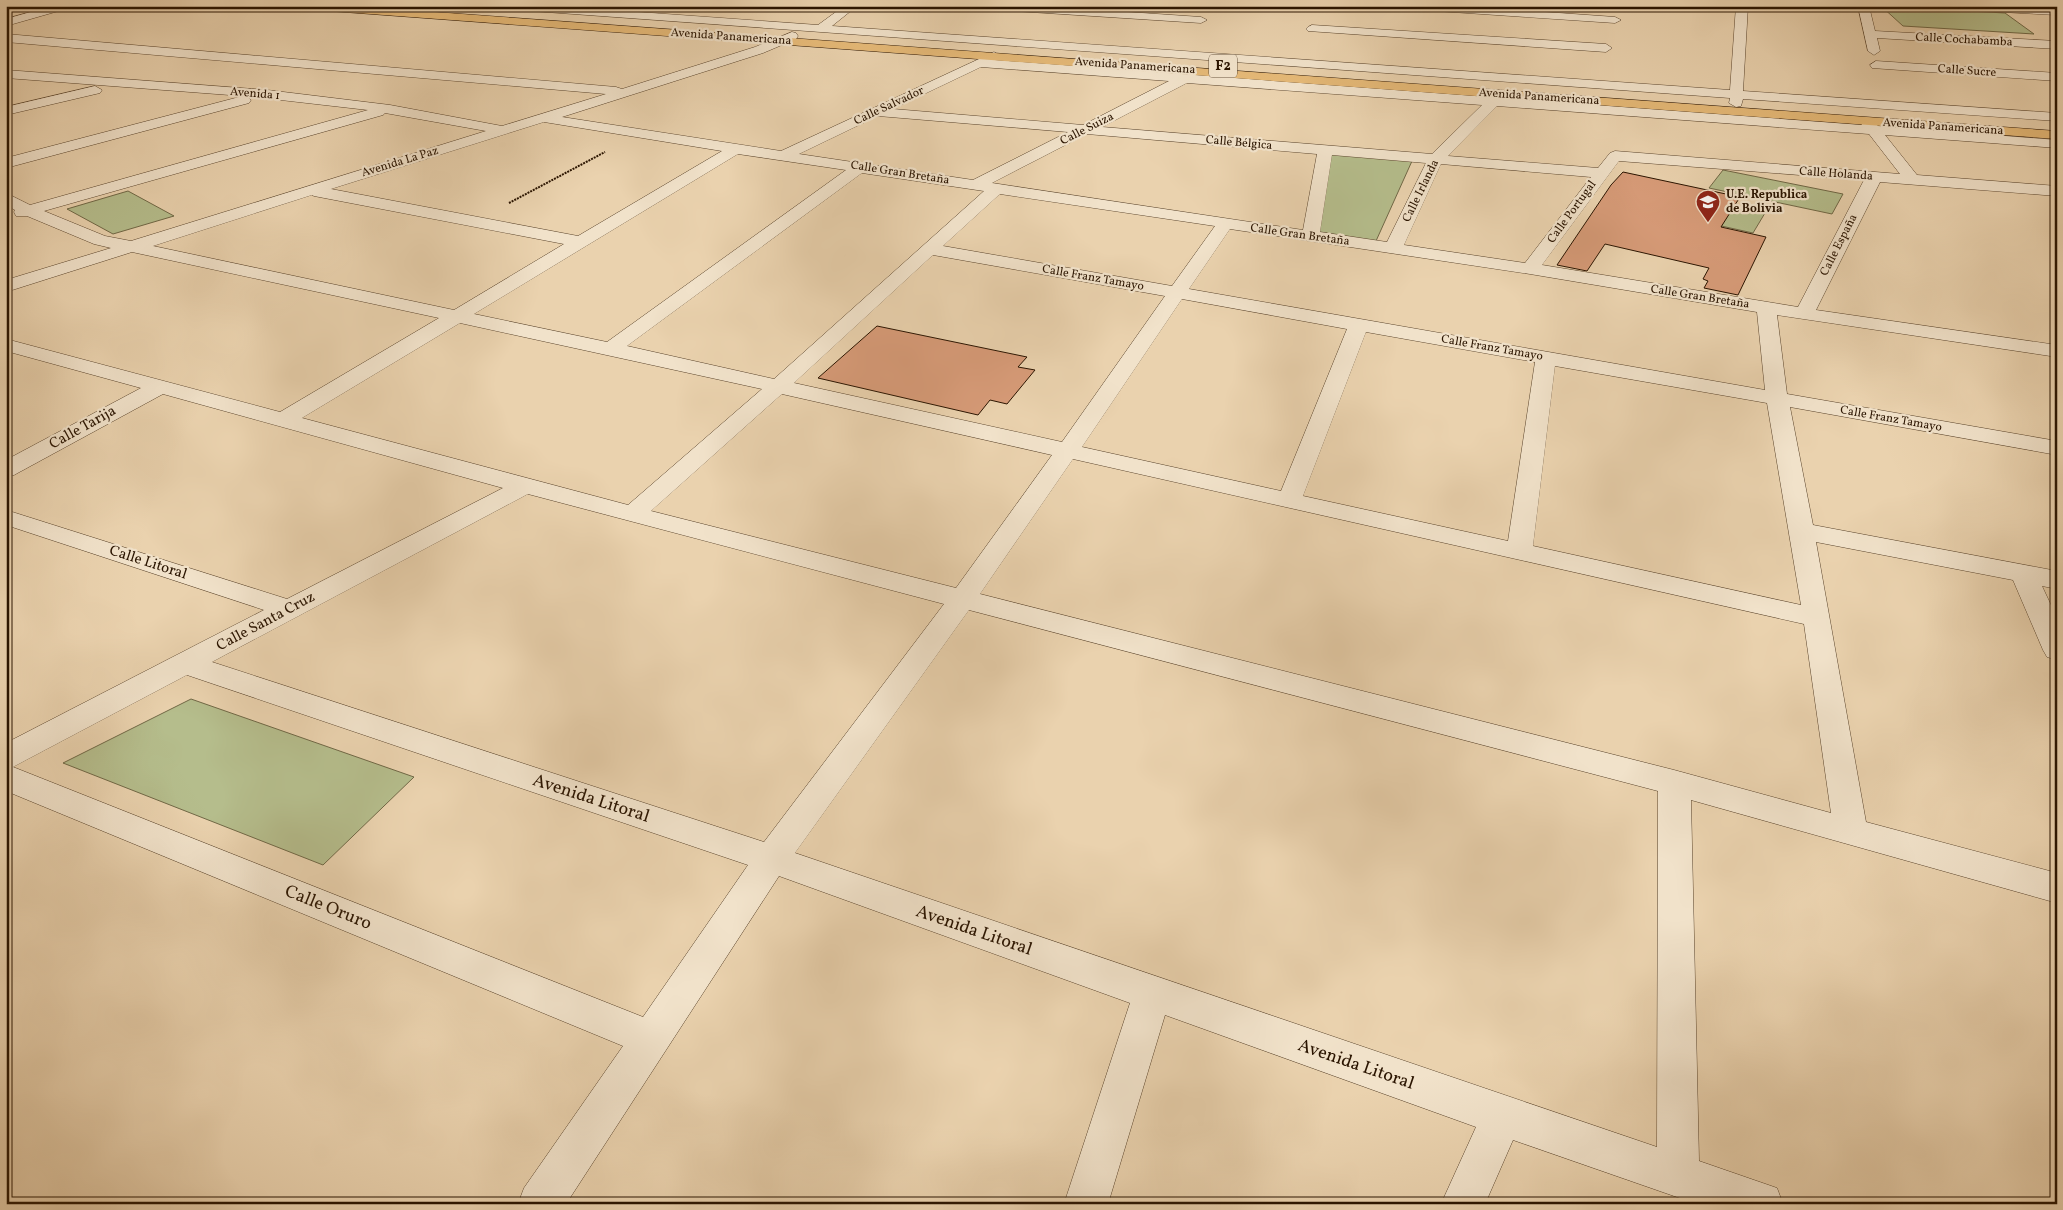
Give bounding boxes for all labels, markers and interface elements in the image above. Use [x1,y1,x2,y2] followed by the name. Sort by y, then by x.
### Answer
[670,25,792,49] street label: Avenida Panamericana
[1915,29,2013,51] street label: Calle Cochabamba
[1074,54,1196,78] street label: Avenida Panamericana
[1209,54,1237,78] road number: F2
[1937,61,1997,81] street label: Calle Sucre
[851,83,927,129] street label: Calle Salvador
[229,84,281,104] street label: Avenida 1
[1478,85,1600,109] street label: Avenida Panamericana
[1057,109,1117,149] street label: Calle Suiza
[1882,115,2004,139] street label: Avenida Panamericana
[1205,132,1273,154] street label: Calle Bélgica
[360,143,440,181] street label: Avenida La Paz
[849,157,951,189] street label: Calle Gran Bretaña
[1399,157,1443,225] street label: Calle Irlanda
[1799,163,1873,185] street label: Calle Holanda
[1544,177,1600,247] street label: Calle Portugal
[1726,187,1808,217] place label: U.E. Republica de Bolivia
[1695,189,1721,223] school or university icon: U.E. Republica de Bolivia
[1817,211,1861,279] street label: Calle España
[1249,220,1351,250] street label: Calle Gran Bretaña
[1041,261,1145,295] street label: Calle Franz Tamayo
[1649,281,1751,313] street label: Calle Gran Bretaña
[1440,331,1544,365] street label: Calle Franz Tamayo
[46,401,120,455] street label: Calle Tarija
[1839,402,1943,436] street label: Calle Franz Tamayo
[106,541,190,585] street label: Calle Litoral
[213,587,319,657] street label: Calle Santa Cruz
[529,768,653,830] street label: Avenida Litoral
[281,879,375,937] street label: Calle Oruro
[913,899,1035,963] street label: Avenida Litoral
[1295,1033,1417,1097] street label: Avenida Litoral

